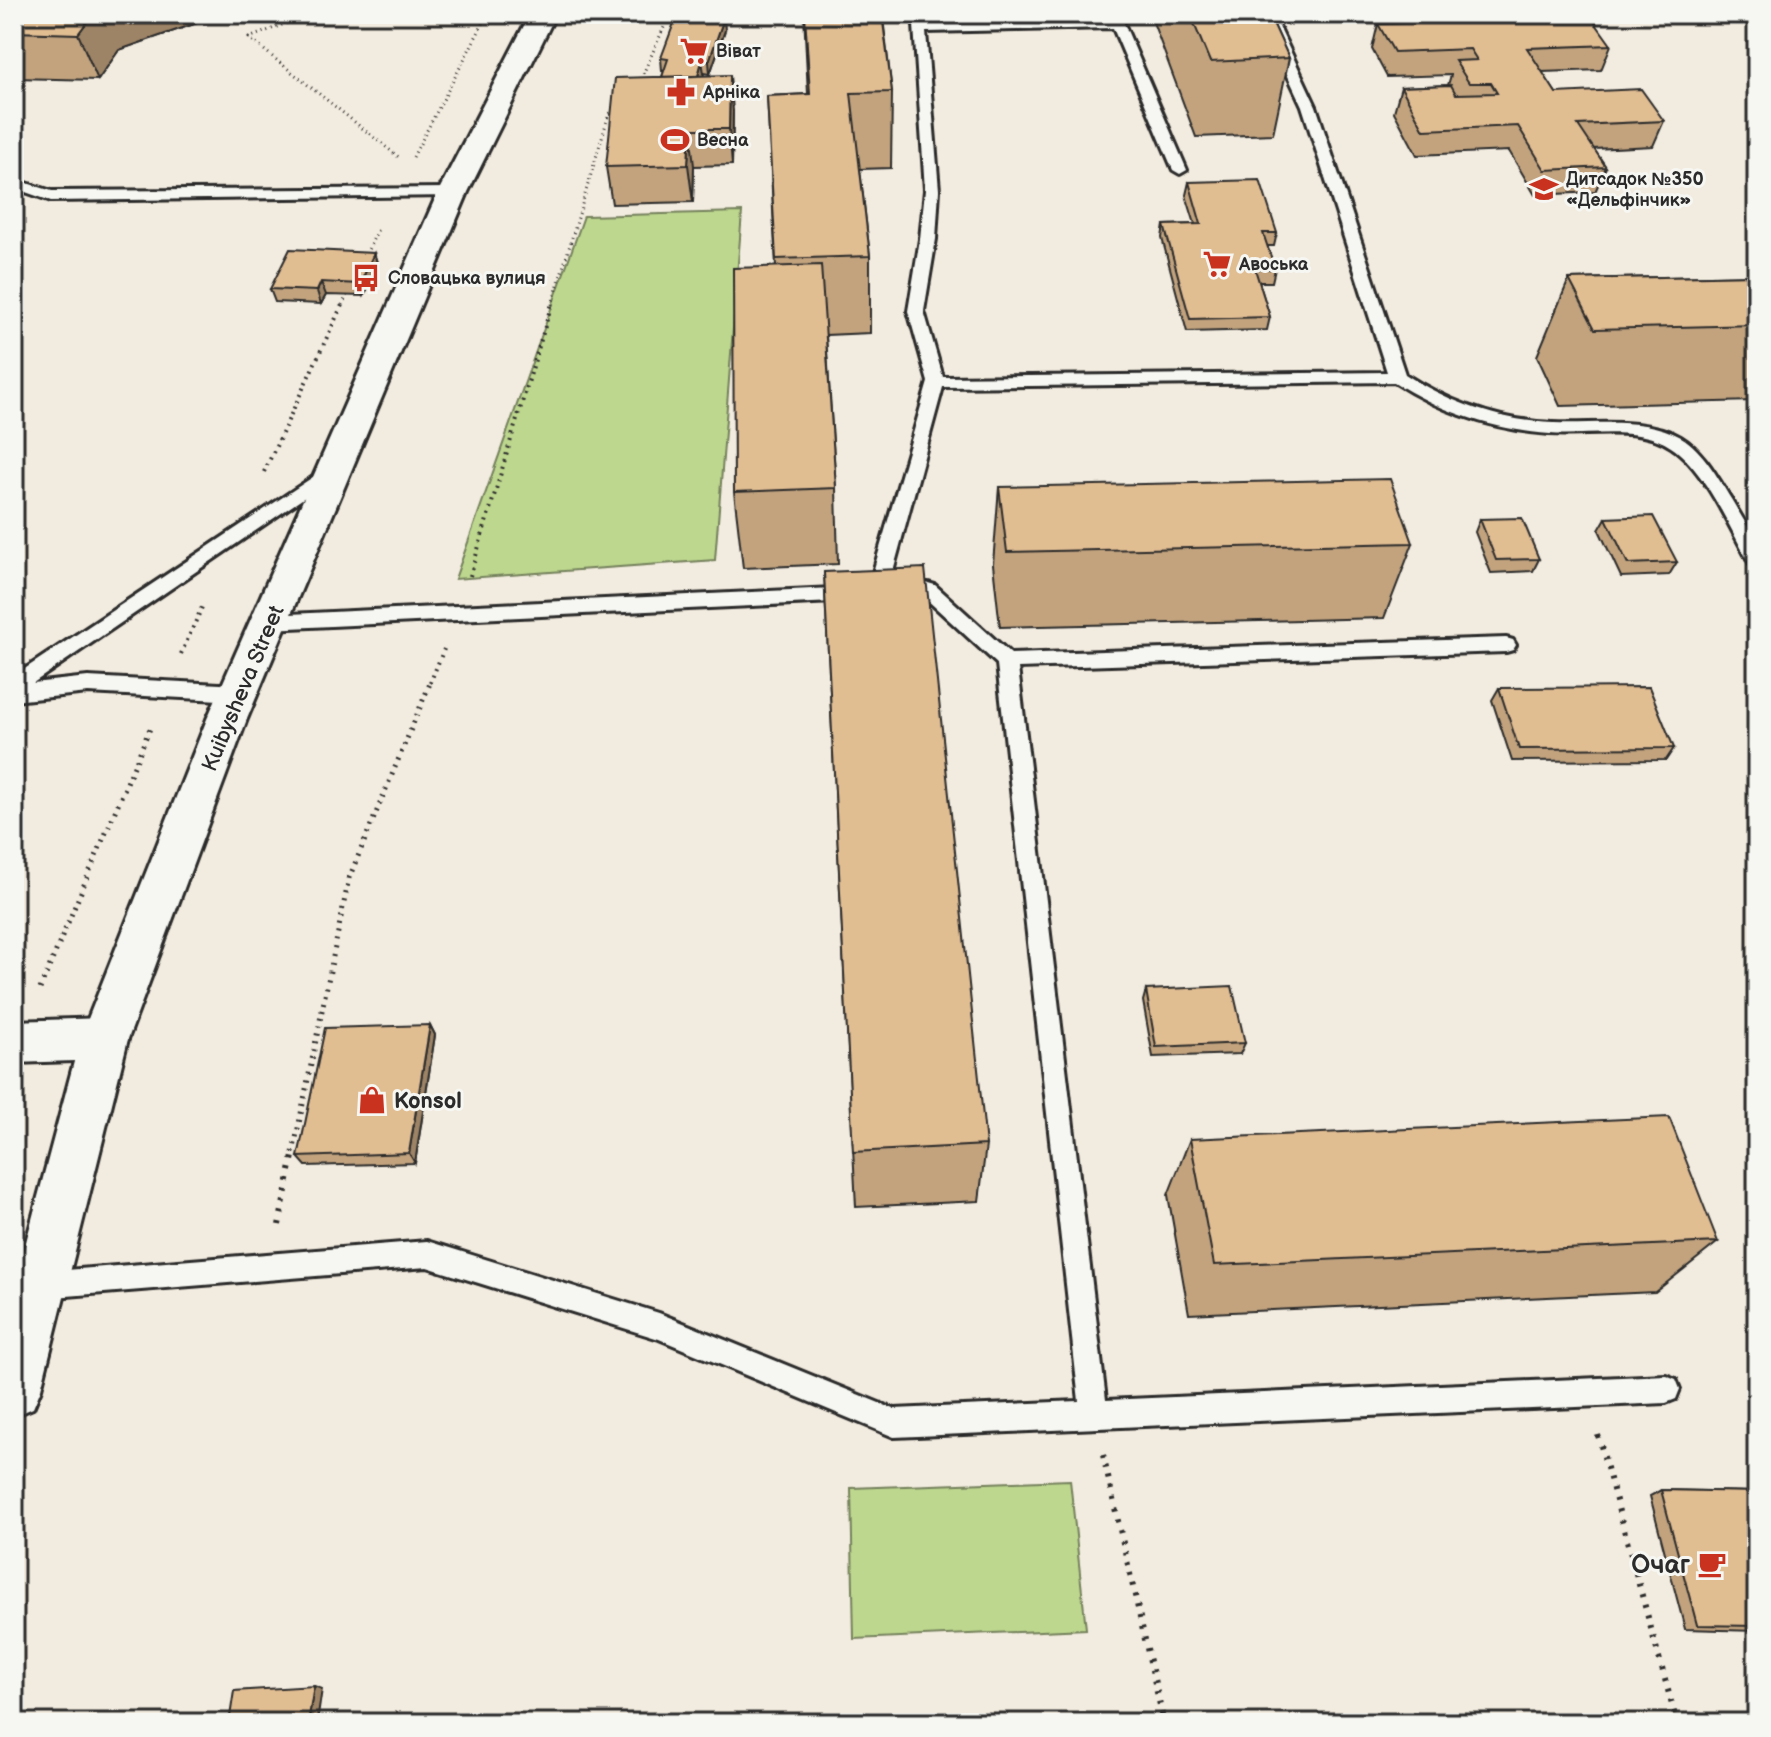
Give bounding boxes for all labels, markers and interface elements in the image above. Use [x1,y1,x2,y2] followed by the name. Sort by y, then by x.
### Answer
[679,36,709,66] supermarket icon: Віват
[716,41,761,62] place label: Віват
[666,77,696,107] pharmacy icon: Арніка
[702,82,760,103] place label: Арніка
[660,125,690,155] sports icon: Весна
[697,130,749,151] place label: Весна
[1566,169,1704,211] place label: Дитсадок №350 «Дельфінчик»
[1529,174,1559,204] school or university icon: Дитсадок №350 «Дельфінчик»
[1202,249,1232,279] supermarket icon: Авоська
[1238,254,1309,275] place label: Авоська
[351,263,381,293] bus stop icon: Словацька вулиця
[388,268,546,289] place label: Словацька вулиця
[196,601,291,776] street label: Kuibysheva Street
[357,1085,387,1115] shop icon: Konsol
[394,1088,462,1115] place label: Konsol
[1697,1549,1727,1579] cafe icon: Очаг
[1631,1550,1691,1581] place label: Очаг

